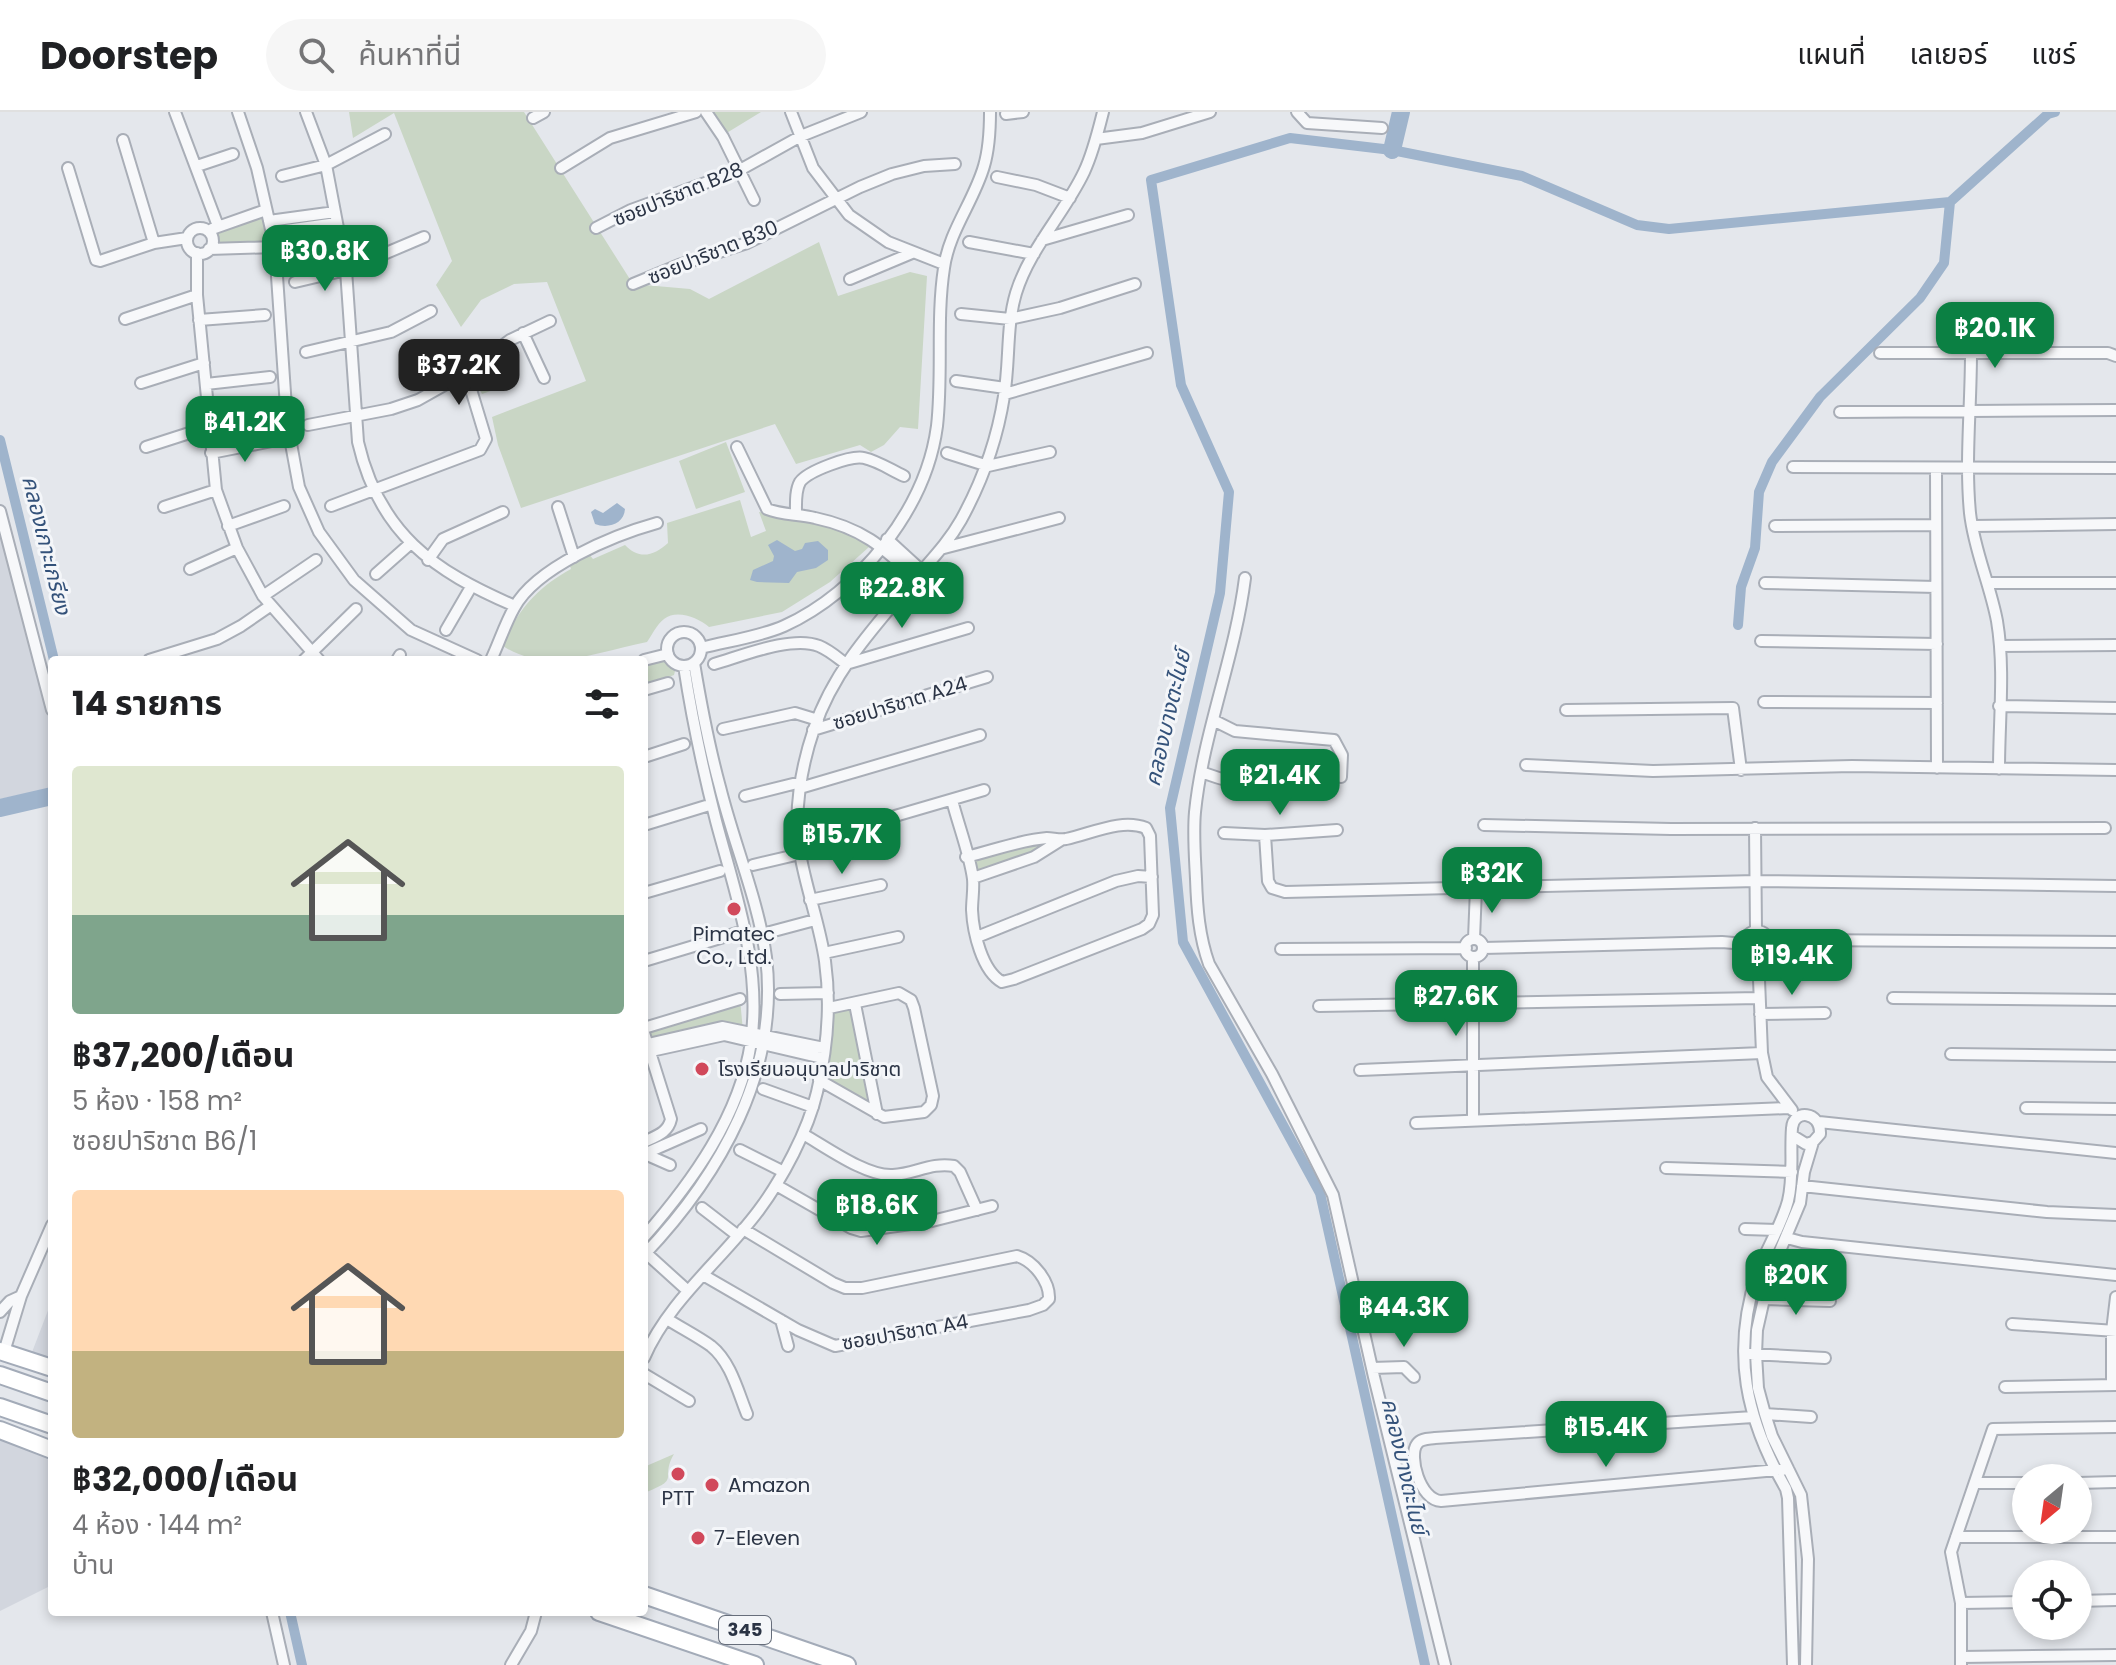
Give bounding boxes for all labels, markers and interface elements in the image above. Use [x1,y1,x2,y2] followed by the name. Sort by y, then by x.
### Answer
[266,19,826,91] search box
[40,29,218,82] text: Doorstep
[294,33,338,77] icon: search
[358,33,461,76] text: ค้นหาที่นี่
[1797,35,1866,74] text: แผนที่
[1910,35,1987,74] text: เลเยอร์
[2031,35,2076,74] text: แชร์
[609,155,747,233] street label: ซอยปาริชาต B28
[644,213,782,291] street label: ซอยปาริชาต B30
[260,225,390,293] pin: ฿30.8K
[280,233,370,269] text: ฿30.8K
[1930,302,2060,370] pin: ฿20.1K
[1954,310,2036,346] text: ฿20.1K
[394,339,524,407] pin: ฿37.2K
[416,347,502,383] text: ฿37.2K
[180,396,310,464] pin: ฿41.2K
[204,404,286,440] text: ฿41.2K
[14,473,79,619] water label: คลองเกาะเกรียง
[837,562,967,630] pin: ฿22.8K
[858,570,946,606] text: ฿22.8K
[1137,643,1199,789] water label: คลองบางตะไนย์
[829,669,971,737] street label: ซอยปาริชาต A24
[72,679,222,727] text: 14 รายการ
[580,682,624,726] icon: filters
[1215,749,1345,817] pin: ฿21.4K
[1239,757,1321,793] text: ฿21.4K
[777,808,907,876] pin: ฿15.7K
[801,816,883,852] text: ฿15.7K
[276,818,420,962] icon: home
[1445,847,1539,915] pin: ฿32K
[1460,855,1524,891] text: ฿32K
[725,900,743,918] marker: Pimatec Co., Ltd.
[693,920,775,971] place label: Pimatec Co., Ltd.
[1727,929,1857,997] pin: ฿19.4K
[1750,937,1834,973] text: ฿19.4K
[1391,970,1521,1038] pin: ฿27.6K
[1413,978,1499,1014] text: ฿27.6K
[72,1031,294,1079] text: ฿37,200/เดือน
[718,1055,901,1083] place label: โรงเรียนอนุบาลปาริชาต
[693,1060,711,1078] marker: โรงเรียนอนุบาลปาริชาต
[72,1083,242,1119] text: 5 ห้อง · 158 m²
[72,1123,257,1159] text: ซอยปาริชาต B6/1
[812,1179,942,1247] pin: ฿18.6K
[835,1187,919,1223] text: ฿18.6K
[276,1242,420,1386] icon: home
[1749,1249,1843,1317] pin: ฿20K
[1763,1257,1829,1293] text: ฿20K
[1339,1281,1469,1349] pin: ฿44.3K
[1358,1289,1450,1325] text: ฿44.3K
[840,1307,970,1357] street label: ซอยปาริชาต A4
[1374,1395,1436,1541] water label: คลองบางตะไนย์
[1541,1401,1671,1469] pin: ฿15.4K
[1564,1409,1648,1445] text: ฿15.4K
[72,1455,298,1503] text: ฿32,000/เดือน
[2012,1464,2092,1544] north arrow
[2012,1464,2092,1640] map controls
[669,1465,687,1483] marker: PTT
[728,1471,810,1499] place label: Amazon
[703,1476,721,1494] marker: Amazon
[661,1484,695,1512] place label: PTT
[72,1507,242,1543] text: 4 ห้อง · 144 m²
[714,1524,800,1552] place label: 7-Eleven
[689,1529,707,1547] marker: 7-Eleven
[72,1547,114,1583] text: บ้าน
[2012,1560,2092,1640] button: locate
[719,1616,771,1644] road number: 345

